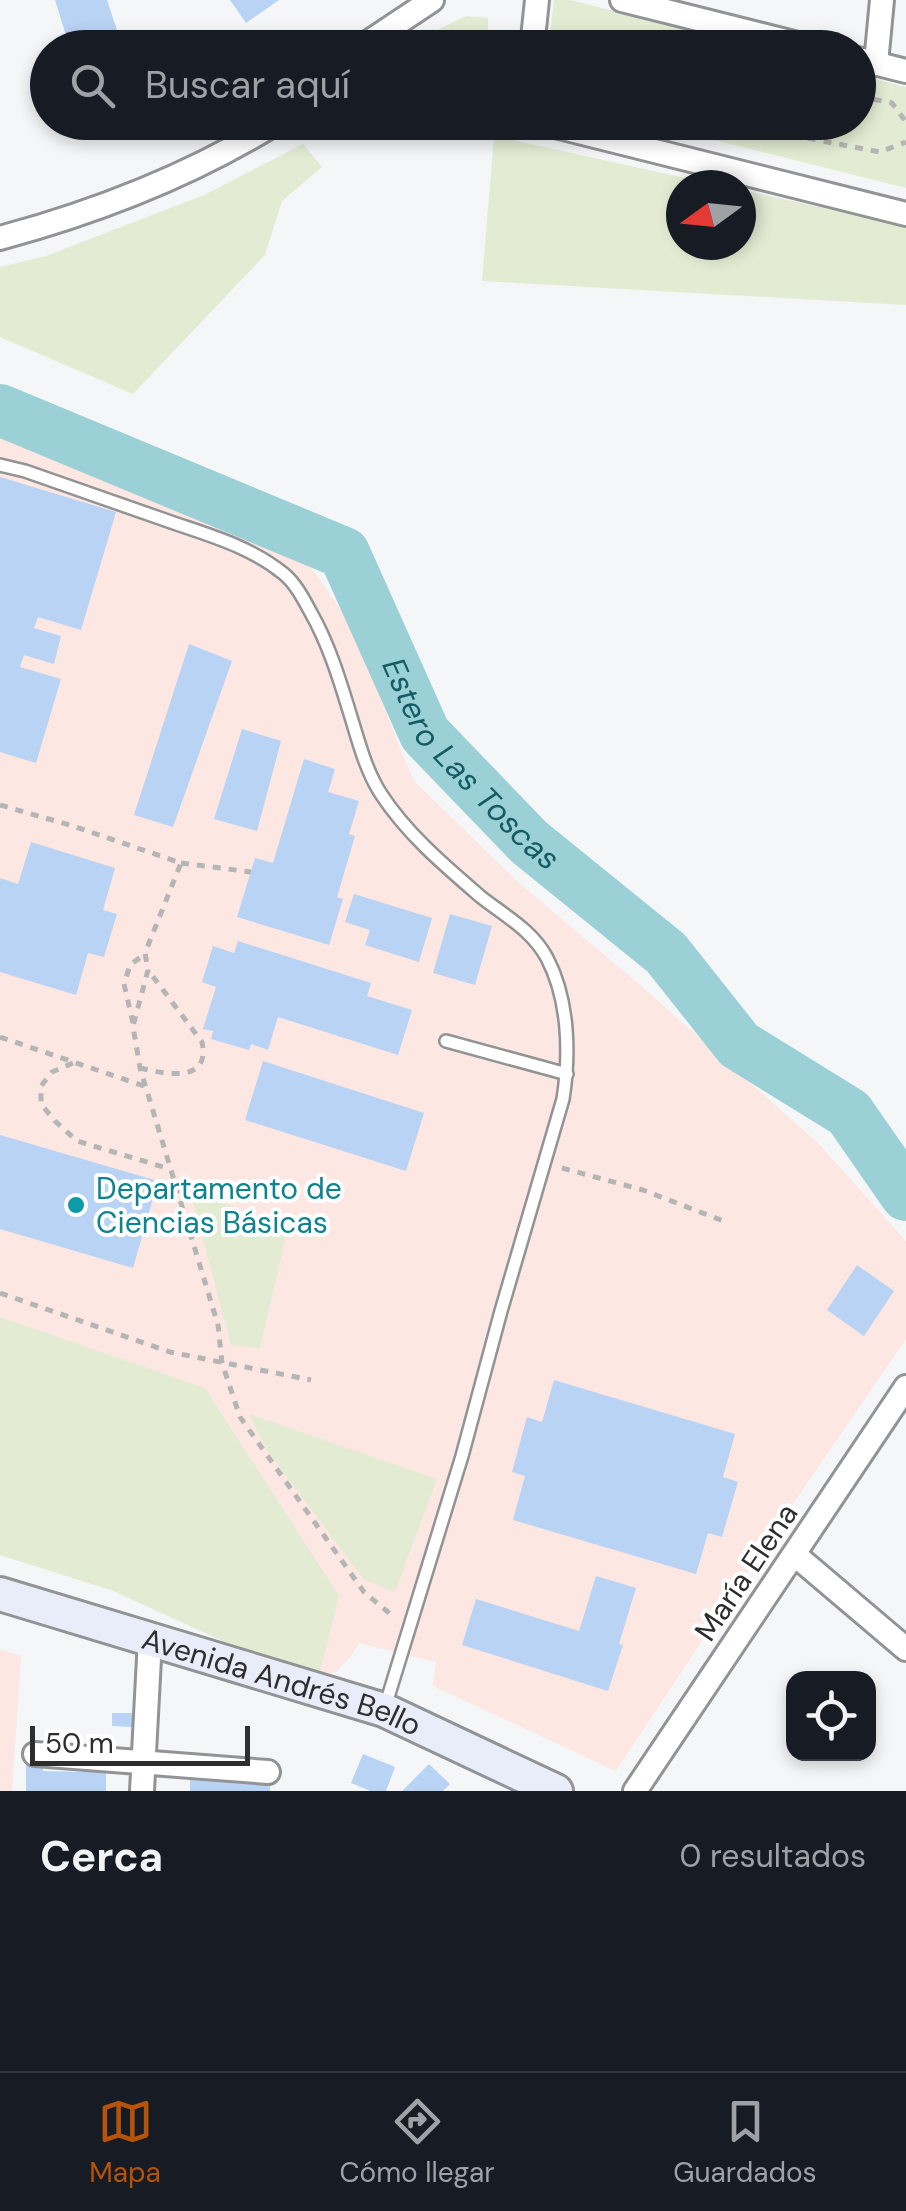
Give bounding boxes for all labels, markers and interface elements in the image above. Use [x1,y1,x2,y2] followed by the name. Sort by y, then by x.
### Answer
[30,30,876,140] search box
[65,58,120,113] icon: search
[145,60,350,110] text: Buscar aquí
[666,170,756,260] north arrow
[373,651,568,879] water label: Estero Las Toscas
[96,1169,342,1242] place label: Departamento de Ciencias Básicas
[65,1194,87,1216] marker: Departamento de Ciencias Básicas
[686,1496,806,1648] street label: María Elena
[137,1619,428,1744] street label: Avenida Andrés Bello
[786,1671,876,1761] map controls
[786,1671,876,1761] button: locate
[30,1721,250,1766] scale bar
[45,1725,114,1762] text: 50 m
[40,1829,163,1884] text: Cerca
[680,1835,866,1877] text: 0 resultados
[89,2094,161,2191] tab: Mapa
[339,2094,495,2191] tab: Cómo llegar
[673,2094,817,2191] tab: Guardados

